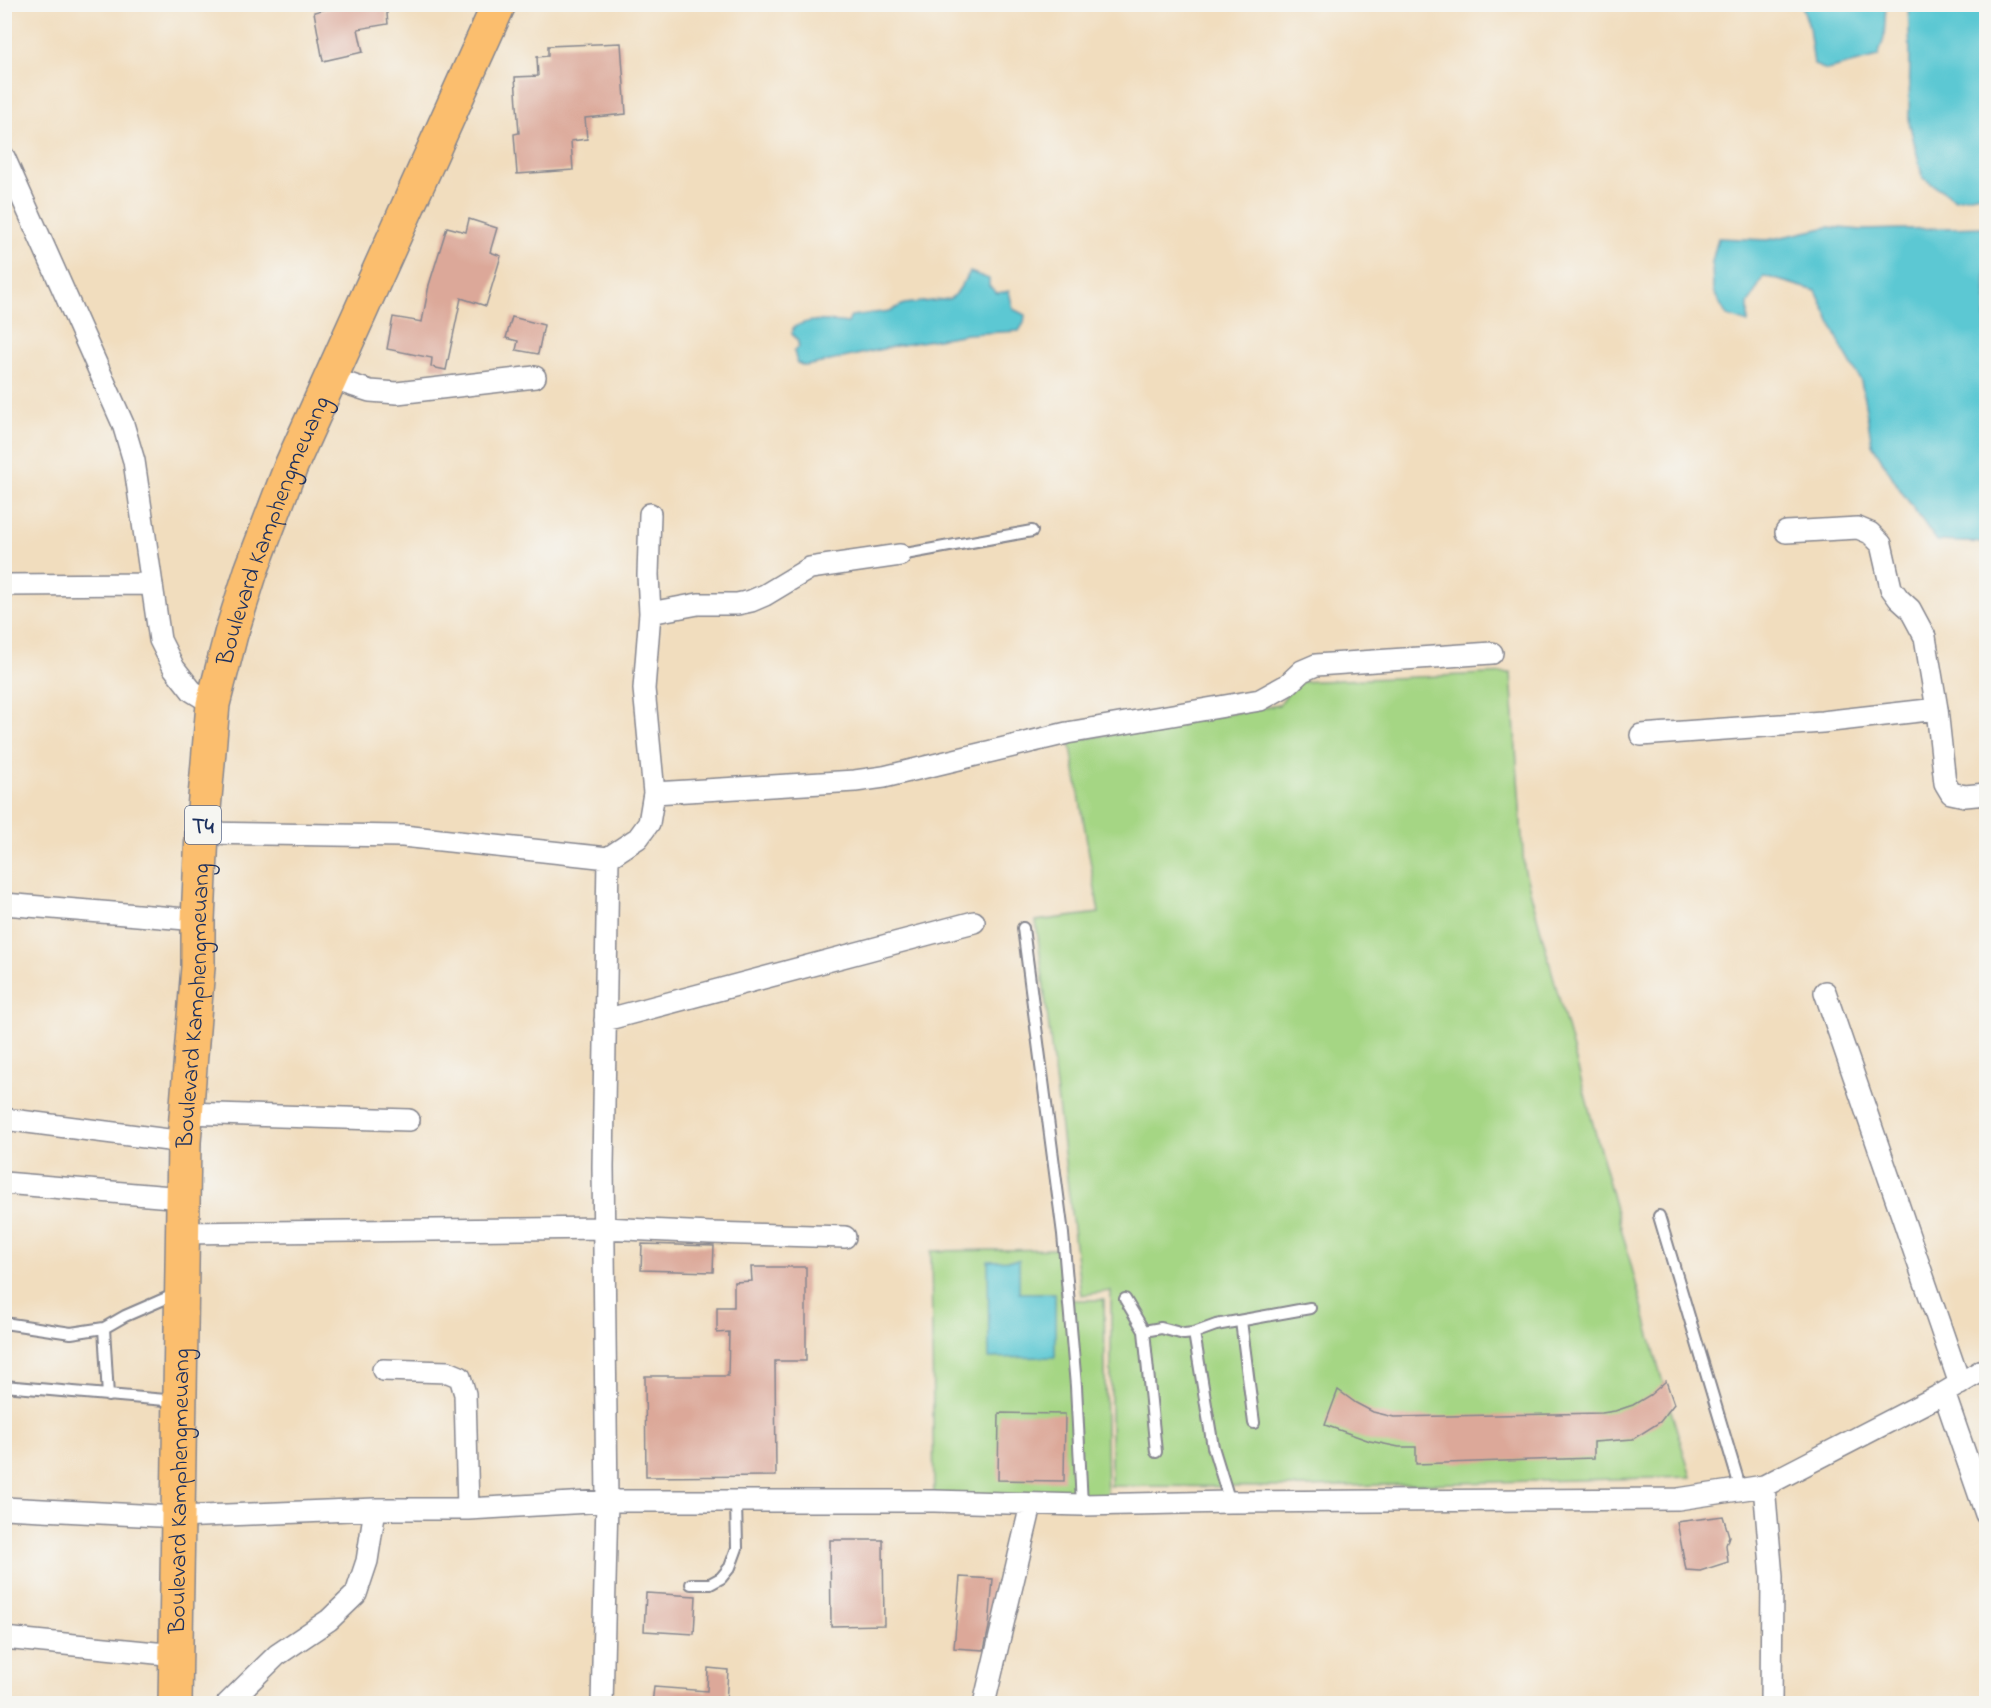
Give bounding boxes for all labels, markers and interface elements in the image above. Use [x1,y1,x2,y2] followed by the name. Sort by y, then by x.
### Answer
[208,391,340,670] street label: Boulevard Kamphengmeuang
[185,806,221,844] road number: T4
[169,862,221,1150] street label: Boulevard Kamphengmeuang
[161,1348,201,1635] street label: Boulevard Kamphengmeuang

